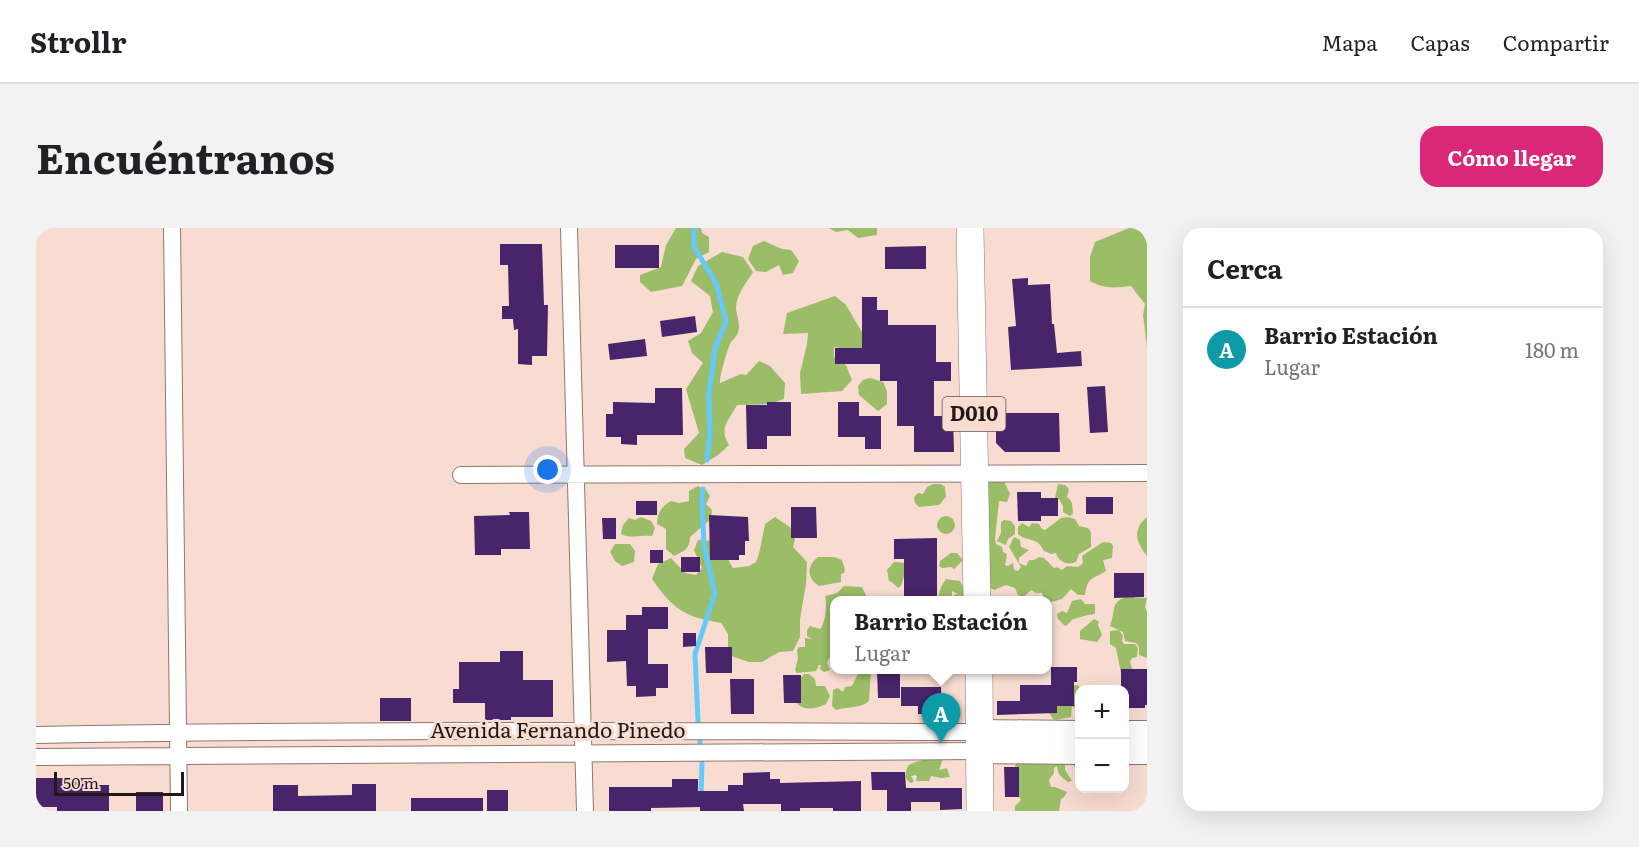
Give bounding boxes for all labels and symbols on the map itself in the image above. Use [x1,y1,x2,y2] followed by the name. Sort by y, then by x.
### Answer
[942,397,1006,431] road number: D010
[533,455,562,484] your location
[922,694,960,743] pin: A
[430,713,686,744] street label: Avenida Fernando Pinedo
[54,769,184,796] scale bar

